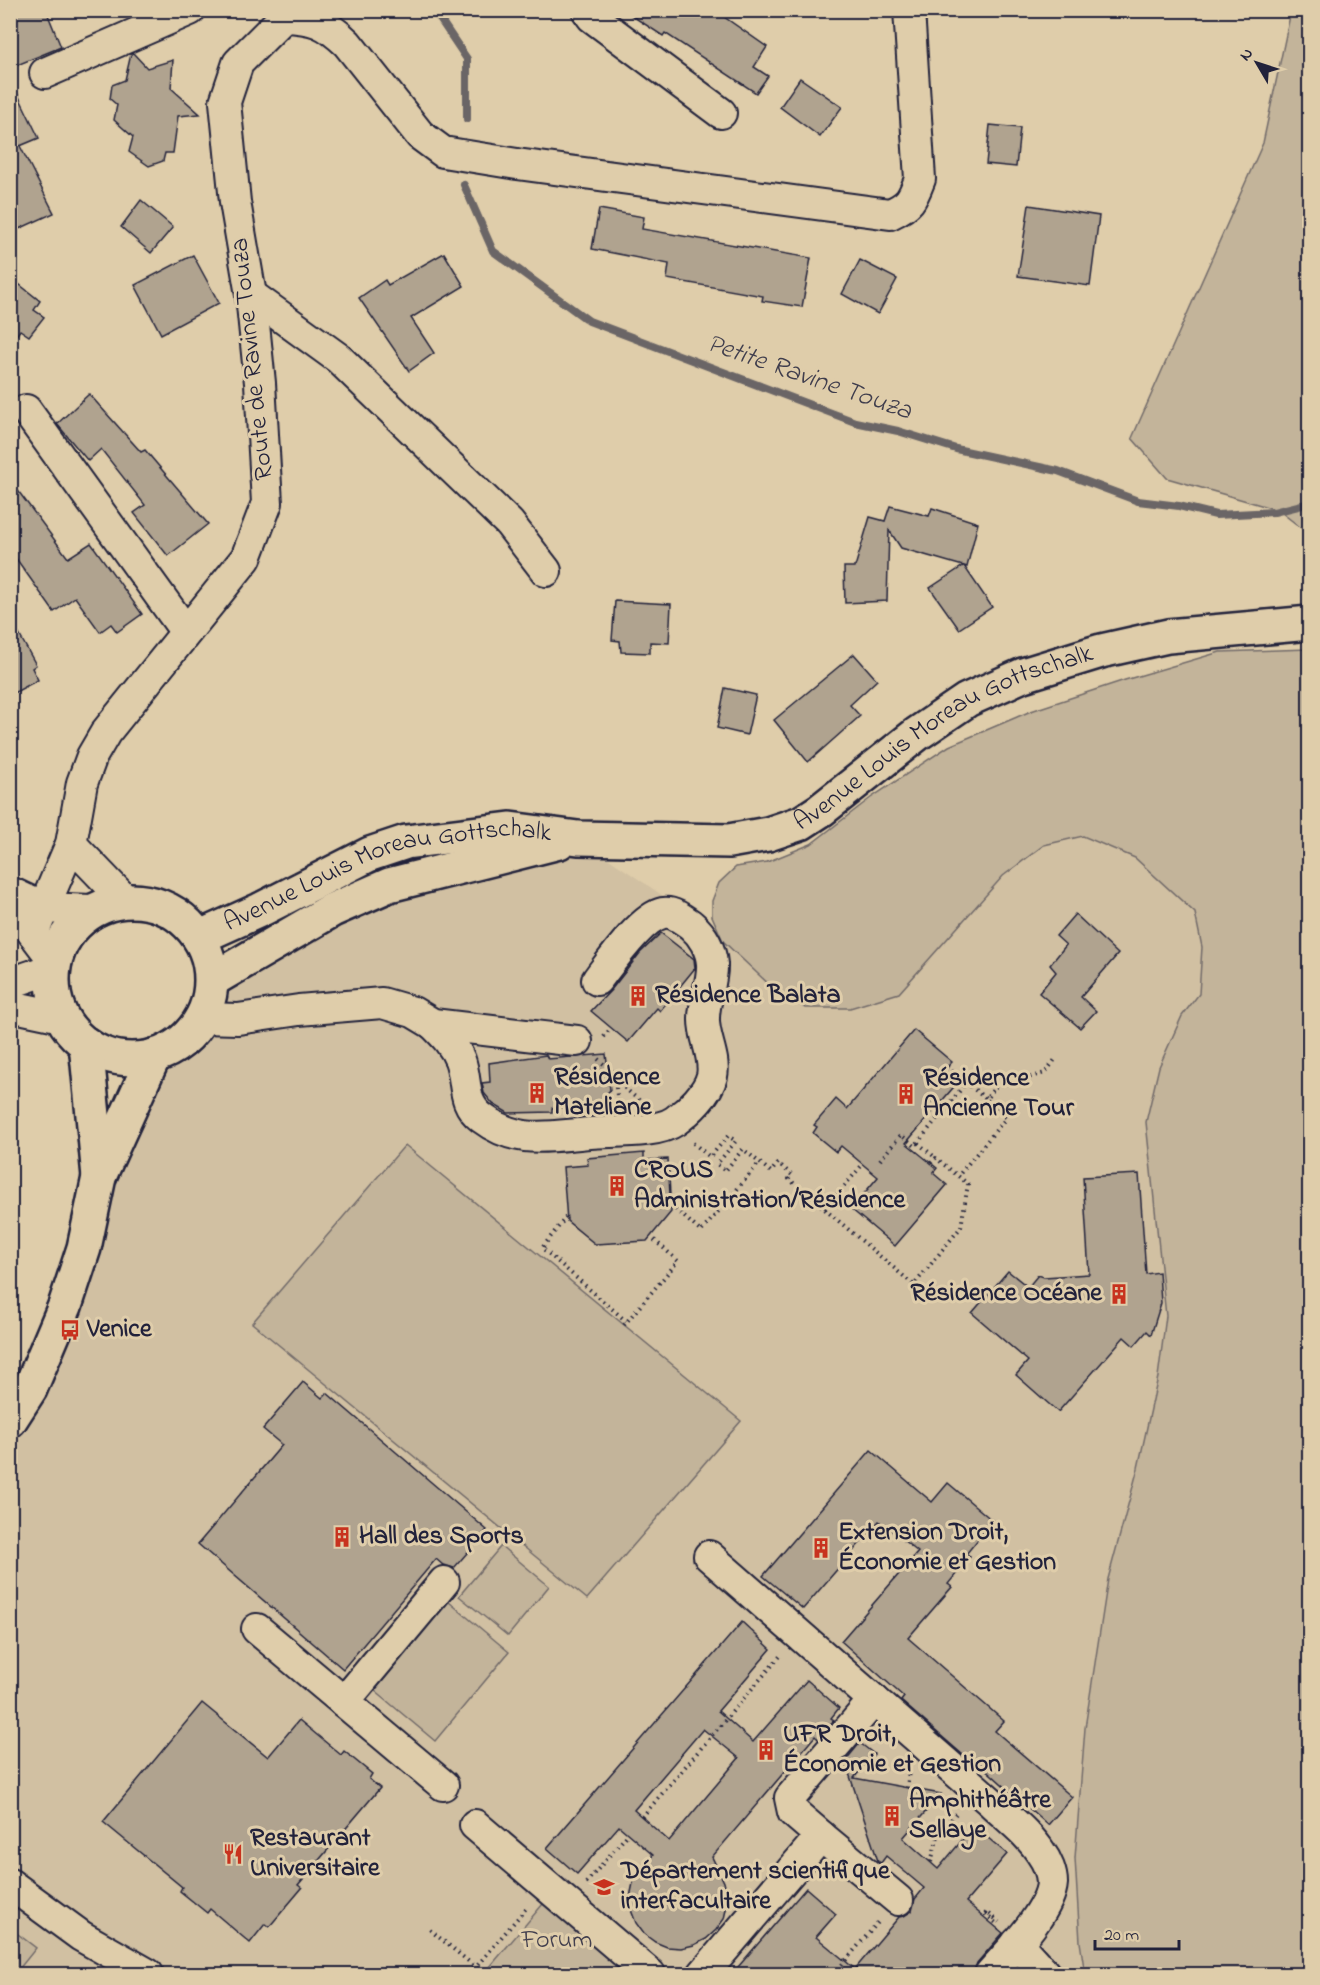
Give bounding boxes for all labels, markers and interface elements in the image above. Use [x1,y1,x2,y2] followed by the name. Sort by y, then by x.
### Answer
[1227,33,1287,93] north arrow
[1234,43,1260,67] text: N
[221,236,285,482] street label: Route de Ravine Touza
[701,325,917,432] water label: Petite Ravine Touza
[787,635,1099,841] street label: Avenue Louis Moreau Gottschalk
[218,810,554,943] street label: Avenue Louis Moreau Gottschalk
[655,977,840,1015] place label: Résidence Balata
[626,984,650,1008] building icon: Résidence Balata
[554,1059,662,1127] place label: Résidence Mateliane
[923,1060,1075,1128] place label: Résidence Ancienne Tour
[525,1081,549,1105] building icon: Résidence Mateliane
[894,1082,918,1106] building icon: Résidence Ancienne Tour
[634,1152,906,1220] place label: CROUS Administration/Résidence
[605,1174,629,1198] building icon: CROUS Administration/Résidence
[911,1275,1103,1313] place label: Résidence Océane
[1107,1282,1131,1306] building icon: Résidence Océane
[86,1311,153,1349] place label: Venice
[58,1318,82,1342] bus stop icon: Venice
[838,1514,1056,1582] place label: Extension Droit, Économie et Gestion
[359,1518,524,1556] place label: Hall des Sports
[330,1525,354,1549] building icon: Hall des Sports
[809,1536,833,1560] building icon: Extension Droit, Économie et Gestion
[783,1716,1001,1784] place label: UFR Droit, Économie et Gestion
[754,1738,778,1762] building icon: UFR Droit, Économie et Gestion
[909,1782,1052,1850] place label: Amphithéâtre Sellaye
[880,1804,904,1828] building icon: Amphithéâtre Sellaye
[250,1820,381,1888] place label: Restaurant Universitaire
[221,1842,245,1866] restaurant icon: Restaurant Universitaire
[620,1853,891,1921] place label: Département scientifique interfacultaire
[592,1875,616,1899] school or university icon: Département scientifique interfacultaire
[1095,1913,1179,1951] scale bar
[520,1922,593,1960] park label: Forum
[1104,1923,1139,1949] text: 20 m

